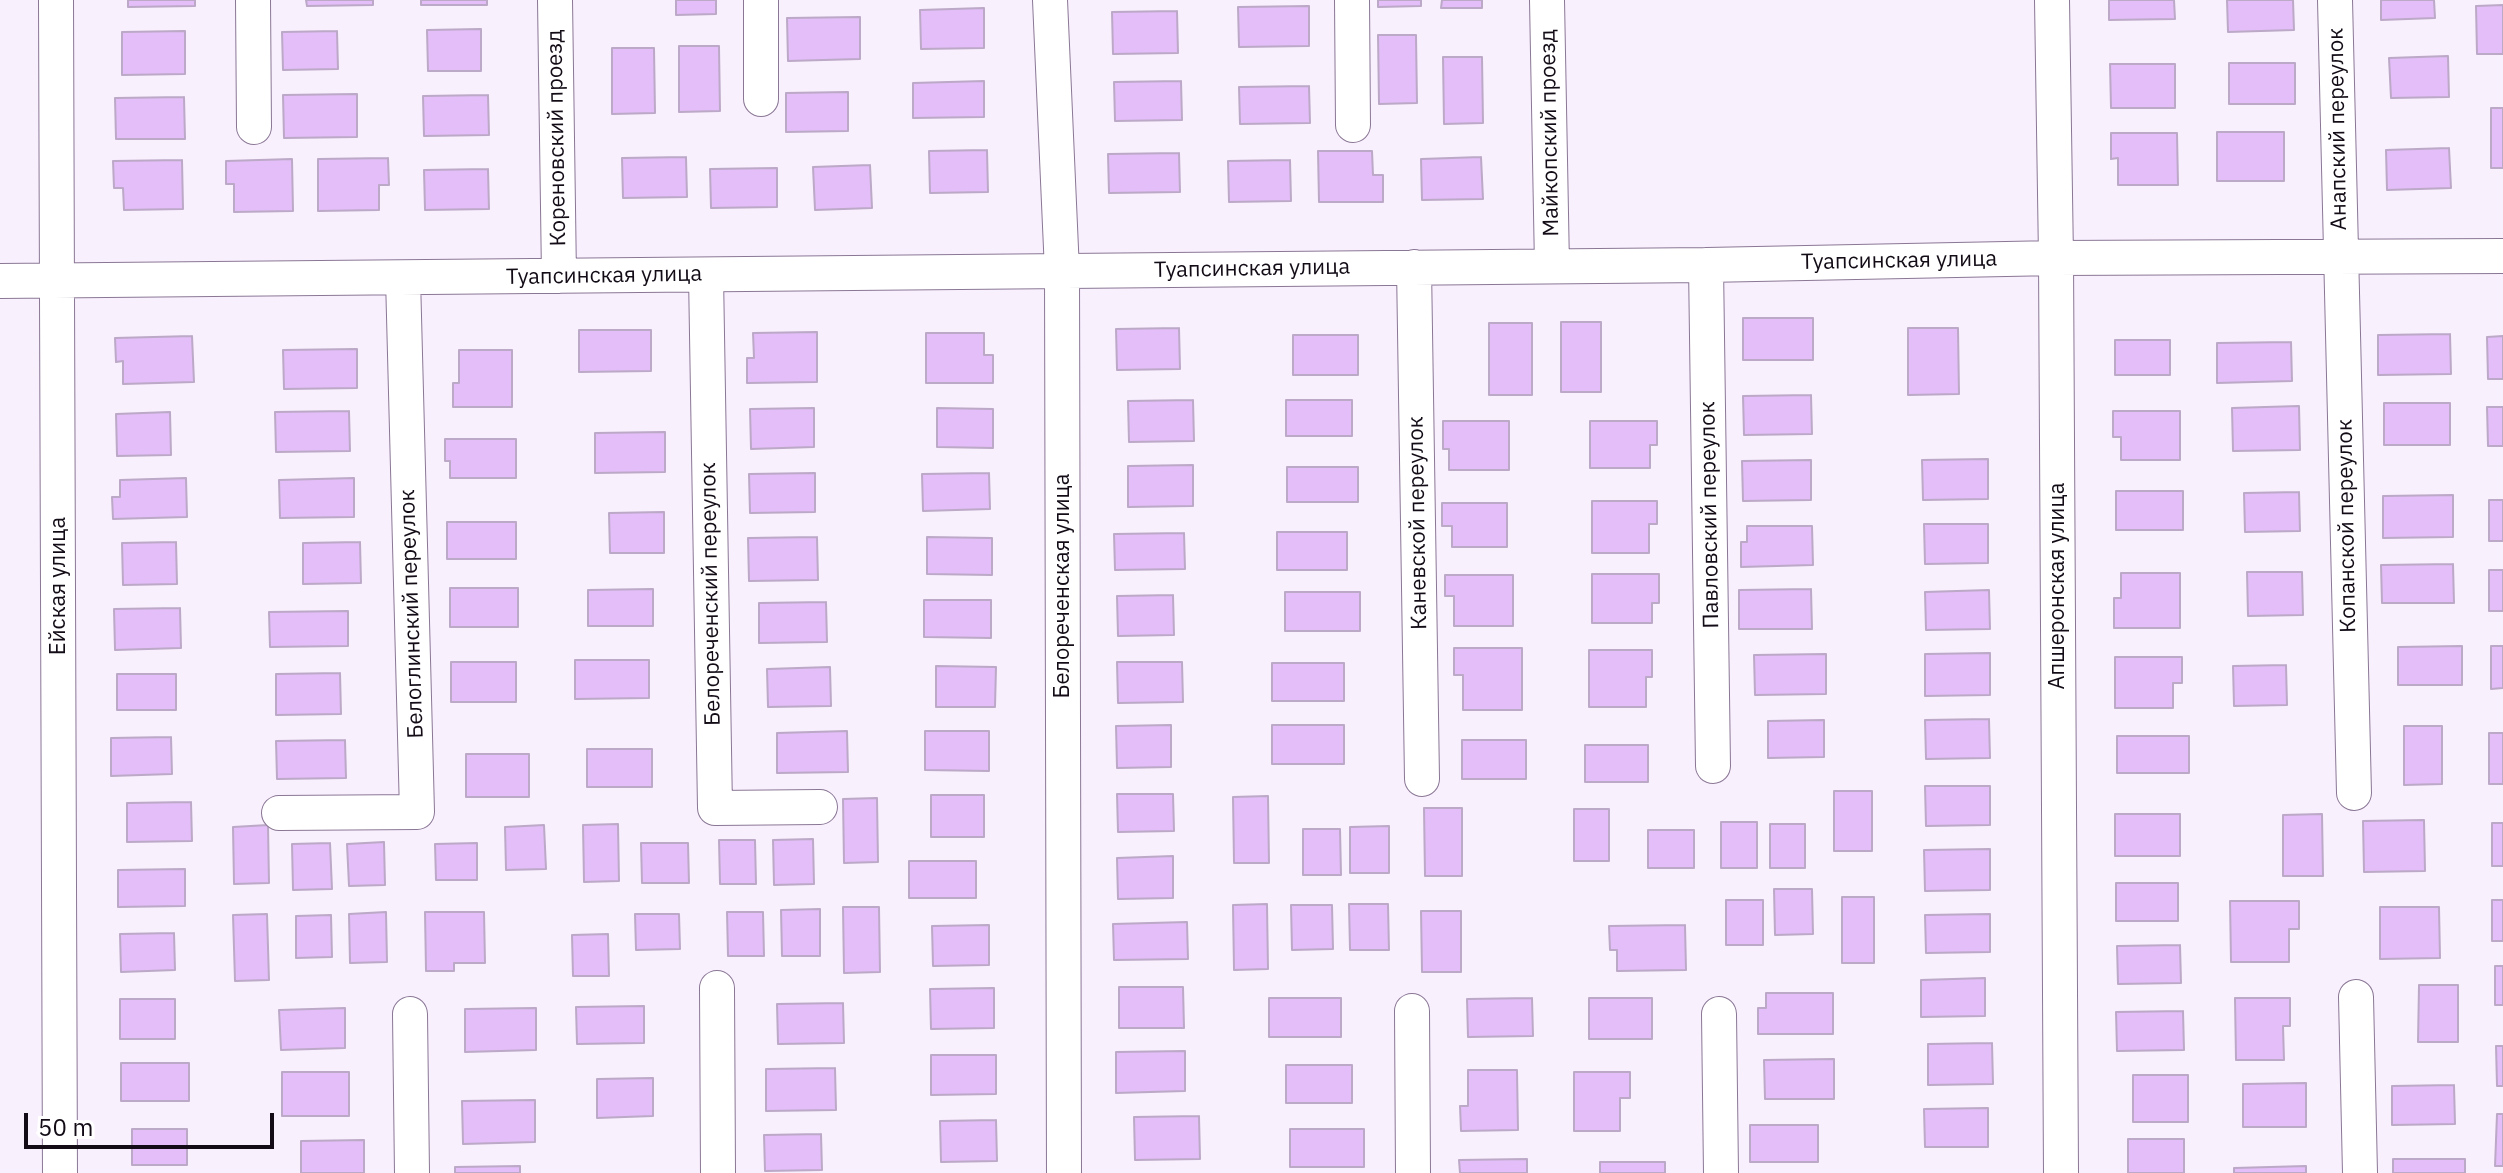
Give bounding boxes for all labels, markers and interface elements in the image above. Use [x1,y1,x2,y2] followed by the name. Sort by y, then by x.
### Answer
[2323,28,2353,230] street label: Анапский переулок
[542,29,572,247] street label: Кореновский проезд
[1535,29,1565,237] street label: Майкопский проезд
[1801,246,1997,276] street label: Туапсинская улица
[1154,254,1350,284] street label: Туапсинская улица
[506,261,702,291] street label: Туапсинская улица
[1695,401,1725,629] street label: Павловский переулок
[1403,416,1433,630] street label: Каневской переулок
[2332,419,2362,633] street label: Копанской переулок
[696,462,726,726] street label: Белореченский переулок
[1050,473,1076,699] street label: Белореченская улица
[2045,483,2071,689] street label: Апшеронская улица
[394,489,430,739] street label: Белоглинский переулок
[46,517,72,655] street label: Ейская улица
[28,1097,278,1147] scale bar
[38,1111,93,1143] text: 50 m

